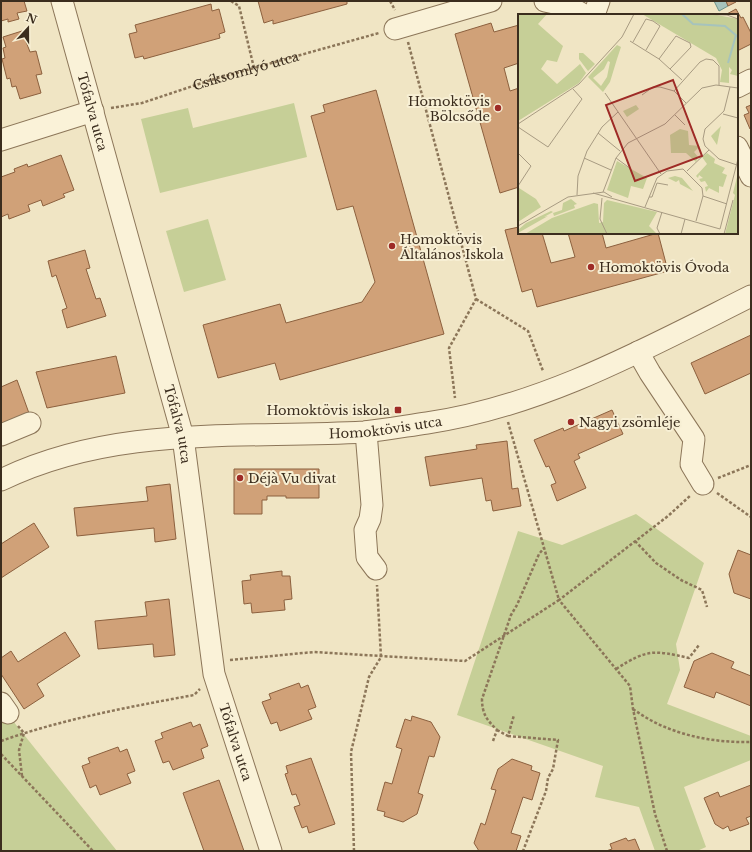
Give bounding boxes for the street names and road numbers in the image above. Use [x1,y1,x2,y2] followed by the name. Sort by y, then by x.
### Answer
[191,48,301,94] street label: Csíksomlyó utca
[73,71,111,154] street label: Tófalva utca
[160,383,195,466] street label: Tófalva utca
[329,413,444,442] street label: Homoktövis utca
[215,701,256,784] street label: Tófalva utca

